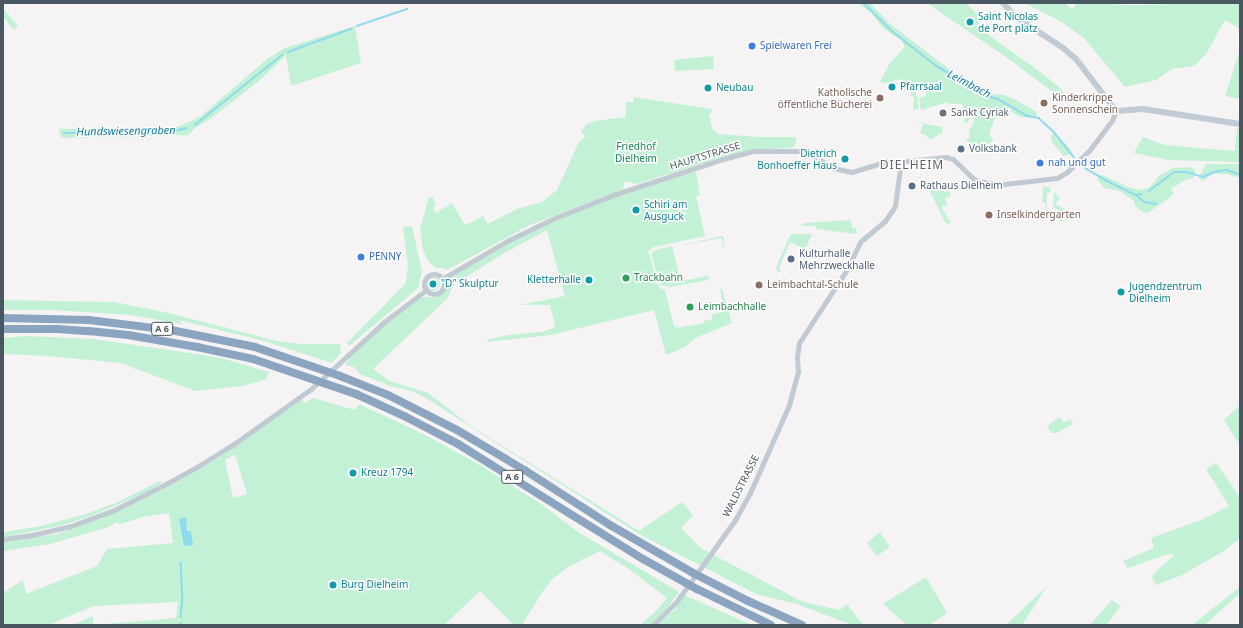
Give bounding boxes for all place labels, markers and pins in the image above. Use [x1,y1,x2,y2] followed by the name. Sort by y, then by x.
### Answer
[978,10,1038,34] place label: Saint Nicolas de Port platz
[965,17,975,27] marker: Saint Nicolas de Port platz
[760,40,832,52] place label: Spielwaren Frei
[747,41,757,51] marker: Spielwaren Frei
[900,81,942,93] place label: Pfarrsaal
[716,82,753,94] place label: Neubau
[887,82,897,92] marker: Pfarrsaal
[703,83,713,93] marker: Neubau
[778,86,872,110] place label: Katholische öffentliche Bücherei
[1052,91,1118,114] place label: Kinderkrippe Sonnenschein
[875,93,885,103] marker: Katholische öffentliche Bücherei
[1039,98,1049,108] marker: Kinderkrippe Sonnenschein
[951,107,1009,119] place label: Sankt Cyriak
[938,108,948,118] marker: Sankt Cyriak
[969,143,1017,155] place label: Volksbank
[956,144,966,154] marker: Volksbank
[757,147,837,170] place label: Dietrich Bonhoeffer Haus
[840,154,850,164] marker: Dietrich Bonhoeffer Haus
[1048,157,1106,169] place label: nah und gut
[1035,158,1045,168] marker: nah und gut
[920,180,1003,192] place label: Rathaus Dielheim
[907,181,917,191] marker: Rathaus Dielheim
[644,198,687,222] place label: Schiri am Ausguck
[631,205,641,215] marker: Schiri am Ausguck
[997,209,1081,221] place label: Inselkindergarten
[984,210,994,220] marker: Inselkindergarten
[799,247,875,270] place label: Kulturhalle Mehrzweckhalle
[369,251,401,263] place label: PENNY
[356,252,366,262] marker: PENNY
[786,254,796,264] marker: Kulturhalle Mehrzweckhalle
[634,272,683,284] place label: Trackbahn
[621,273,631,283] marker: Trackbahn
[527,274,581,286] place label: Kletterhalle
[584,275,594,285] marker: Kletterhalle
[441,278,499,290] place label: "D" Skulptur
[428,279,438,289] marker: "D" Skulptur
[767,279,858,291] place label: Leimbachtal-Schule
[754,280,764,290] marker: Leimbachtal-Schule
[1129,280,1202,304] place label: Jugendzentrum Dielheim
[1116,287,1126,297] marker: Jugendzentrum Dielheim
[698,301,766,313] place label: Leimbachhalle
[685,302,695,312] marker: Leimbachhalle
[361,467,413,479] place label: Kreuz 1794
[348,468,358,478] marker: Kreuz 1794
[341,579,408,591] place label: Burg Dielheim
[328,580,338,590] marker: Burg Dielheim

